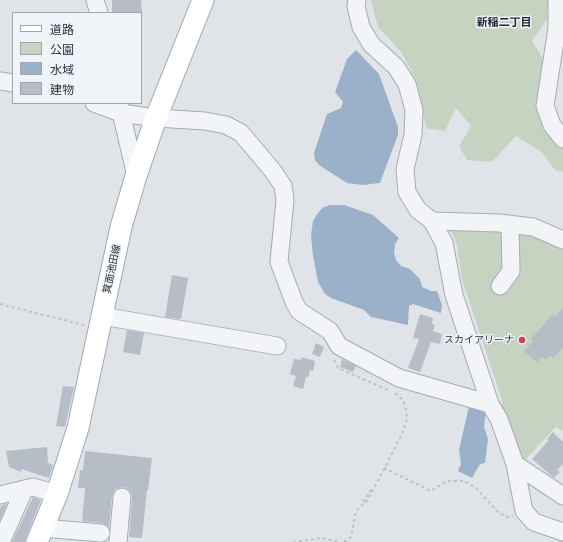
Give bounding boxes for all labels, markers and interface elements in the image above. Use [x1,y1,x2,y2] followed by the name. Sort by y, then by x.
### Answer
[12,12,142,104] legend
[477,16,531,30] district label: 新稲二丁目
[50,23,74,37] text: 道路
[50,43,74,57] text: 公園
[50,63,74,77] text: 水域
[50,83,74,97] text: 建物
[101,243,123,295] street label: 箕面池田線
[444,334,514,346] place label: スカイアリーナ
[517,335,527,345] marker: スカイアリーナ

